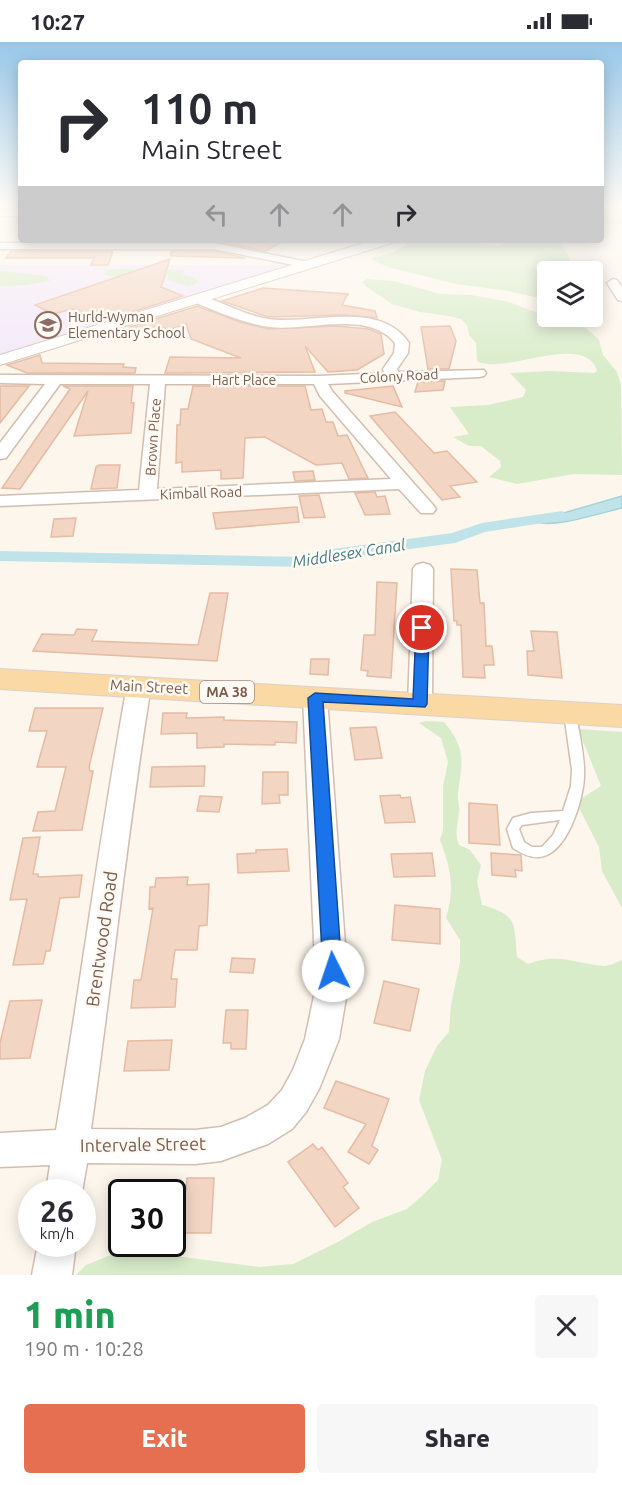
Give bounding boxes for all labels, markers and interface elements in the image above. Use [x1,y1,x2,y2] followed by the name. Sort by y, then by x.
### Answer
[30,9,85,34] text: 10:27
[42,84,120,162] icon: right
[141,85,258,132] text: 110 m
[141,134,282,164] text: Main Street
[200,198,233,231] icon: left
[263,198,296,231] icon: ahead
[326,198,359,231] icon: ahead
[389,198,422,231] icon: right
[537,261,603,327] map controls
[537,261,603,327] button: layers
[68,309,186,341] place label: Hurld-Wyman Elementary School
[33,310,63,340] school or university icon: Hurld-Wyman Elementary School
[359,366,439,386] street label: Colony Road
[212,372,276,388] street label: Hart Place
[142,398,164,476] street label: Brown Place
[159,484,243,502] street label: Kimball Road
[291,535,407,571] water label: Middlesex Canal
[396,602,447,653] pin
[405,611,438,644] icon: arrive
[109,676,189,697] street label: Main Street
[200,681,254,703] road number: MA 38
[82,870,120,1008] street label: Brentwood Road
[301,939,365,1003] position arrow
[80,1133,206,1155] street label: Intervale Street
[108,1179,186,1257] speed limit sign: 30
[40,1194,74,1228] text: 26
[40,1225,74,1242] text: km/h
[24,1294,116,1335] text: 1 min
[535,1295,598,1358] button: close
[24,1337,144,1360] text: 190 m · 10:28
[24,1404,305,1473] button: Exit
[317,1404,598,1473] button: Share

